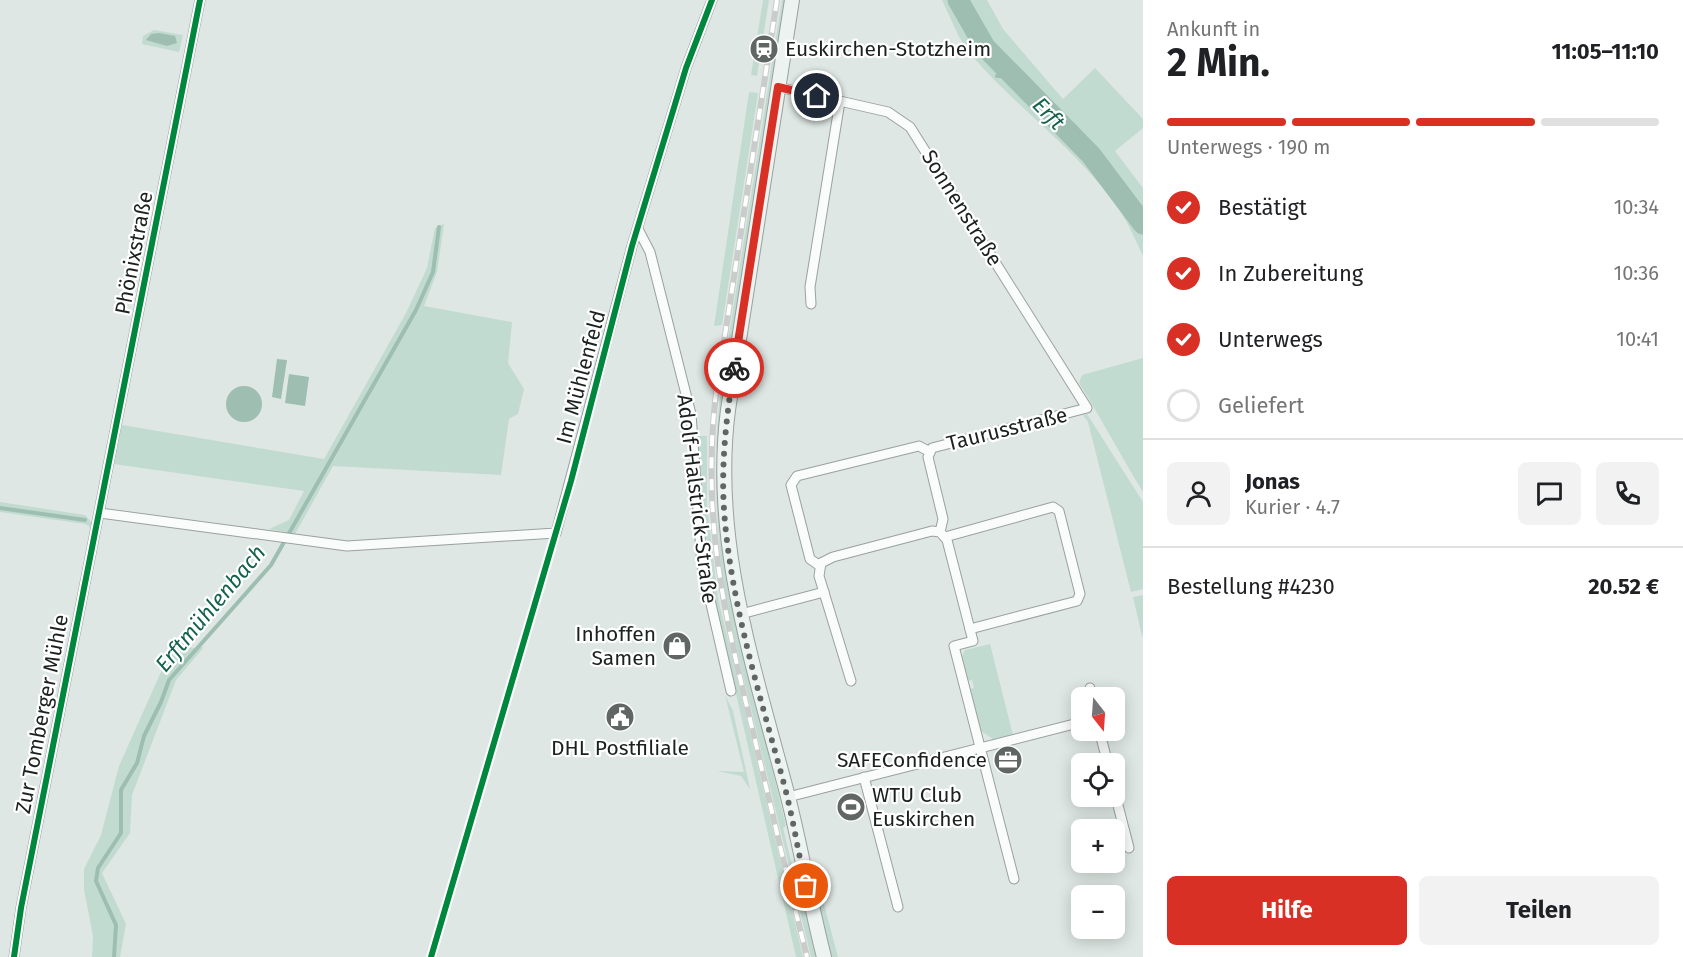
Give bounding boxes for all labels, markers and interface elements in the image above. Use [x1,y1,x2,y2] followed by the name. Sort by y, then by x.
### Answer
[1167,17,1260,41] text: Ankunft in
[748,33,780,65] station icon: Euskirchen-Stotzheim
[785,36,991,62] place label: Euskirchen-Stotzheim
[1552,38,1659,65] text: 11:05–11:10
[1167,40,1270,86] text: 2 Min.
[791,70,842,121] pin
[800,79,833,112] icon: home
[1027,91,1071,135] water label: Erft
[1167,135,1331,159] text: Unterwegs · 190 m
[916,145,1008,271] street label: Sonnenstraße
[109,189,159,317] street label: Phönixstraße
[1167,191,1200,224] icon: check
[1218,194,1307,221] text: Bestätigt
[1614,195,1659,219] text: 10:34
[1167,257,1200,290] icon: check
[1218,260,1363,287] text: In Zubereitung
[1614,261,1659,285] text: 10:36
[551,307,611,447] street label: Im Mühlenfeld
[1167,323,1200,356] icon: check
[1218,326,1323,353] text: Unterwegs
[1616,327,1659,351] text: 10:41
[704,338,764,398] courier
[718,352,751,385] icon: bike
[1218,392,1304,419] text: Geliefert
[671,393,723,605] street label: Adolf-Halstrick-Straße
[944,401,1070,457] street label: Taurusstraße
[1167,462,1230,525] button: person
[1518,462,1581,525] button: chat
[1596,462,1659,525] button: phone
[1245,468,1300,495] text: Jonas
[1245,495,1340,519] text: Kurier · 4.7
[149,539,271,677] water label: Erftmühlenbach
[1167,573,1335,600] text: Bestellung #4230
[1588,573,1659,600] text: 20.52 €
[10,612,74,816] street label: Zur Tomberger Mühle
[575,621,656,671] place label: Inhoffen Samen
[661,630,693,662] shop icon: Inhoffen Samen
[1071,687,1125,741] north arrow
[1071,687,1125,939] map controls
[604,701,636,733] public building icon: DHL Postfiliale
[551,735,689,761] place label: DHL Postfiliale
[992,744,1024,776] office icon: SAFEConfidence
[837,747,987,773] place label: SAFEConfidence
[1071,753,1125,807] button: locate
[872,782,975,832] place label: WTU Club Euskirchen
[835,791,867,823] sports icon: WTU Club Euskirchen
[1071,819,1125,873] button: +
[780,860,831,911] pin
[789,869,822,902] icon: bag
[1167,876,1407,945] button: Hilfe
[1419,876,1659,945] button: Teilen
[1071,885,1125,939] button: −

